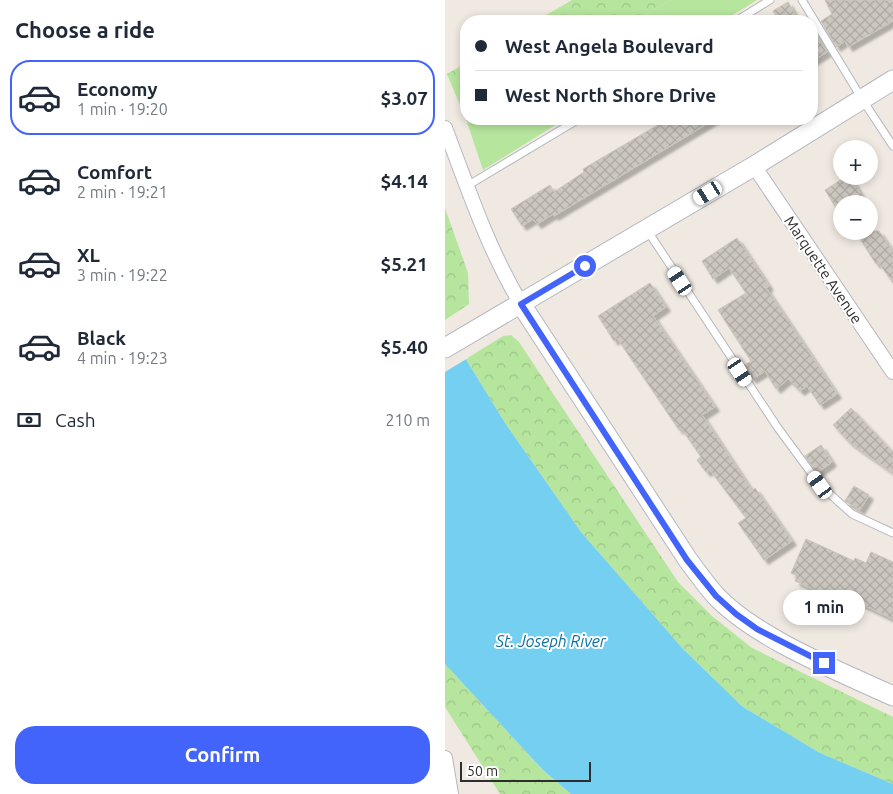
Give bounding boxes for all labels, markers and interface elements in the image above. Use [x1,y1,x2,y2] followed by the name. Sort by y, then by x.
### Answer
[15,17,155,42] text: Choose a ride
[505,35,714,57] text: West Angela Boulevard
[17,75,62,120] icon: car
[77,78,158,100] text: Economy
[505,84,716,106] text: West North Shore Drive
[380,87,428,109] text: $3.07
[77,100,168,118] text: 1 min · 19:20
[833,140,878,240] map controls
[833,140,878,185] button: +
[17,158,62,203] icon: car
[77,161,152,183] text: Comfort
[380,170,428,192] text: $4.14
[691,179,724,207] car
[77,183,168,201] text: 2 min · 19:21
[833,195,878,240] button: −
[781,213,866,327] street label: Marquette Avenue
[17,241,62,286] icon: car
[77,244,100,266] text: XL
[380,253,428,275] text: $5.21
[574,255,596,277] route start
[665,264,694,298] car
[77,266,168,284] text: 3 min · 19:22
[17,324,62,369] icon: car
[77,327,126,349] text: Black
[380,336,428,358] text: $5.40
[77,349,168,367] text: 4 min · 19:23
[725,355,754,389] car
[15,406,43,434] icon: cash
[55,409,96,431] text: Cash
[385,411,430,429] text: 210 m
[805,468,834,502] car
[783,590,865,626] callout: 1 min
[804,598,844,616] text: 1 min
[495,632,607,650] water label: St. Joseph River
[813,652,835,674] route end
[15,726,430,784] button: Confirm
[460,759,591,782] scale bar
[467,763,498,779] text: 50 m

